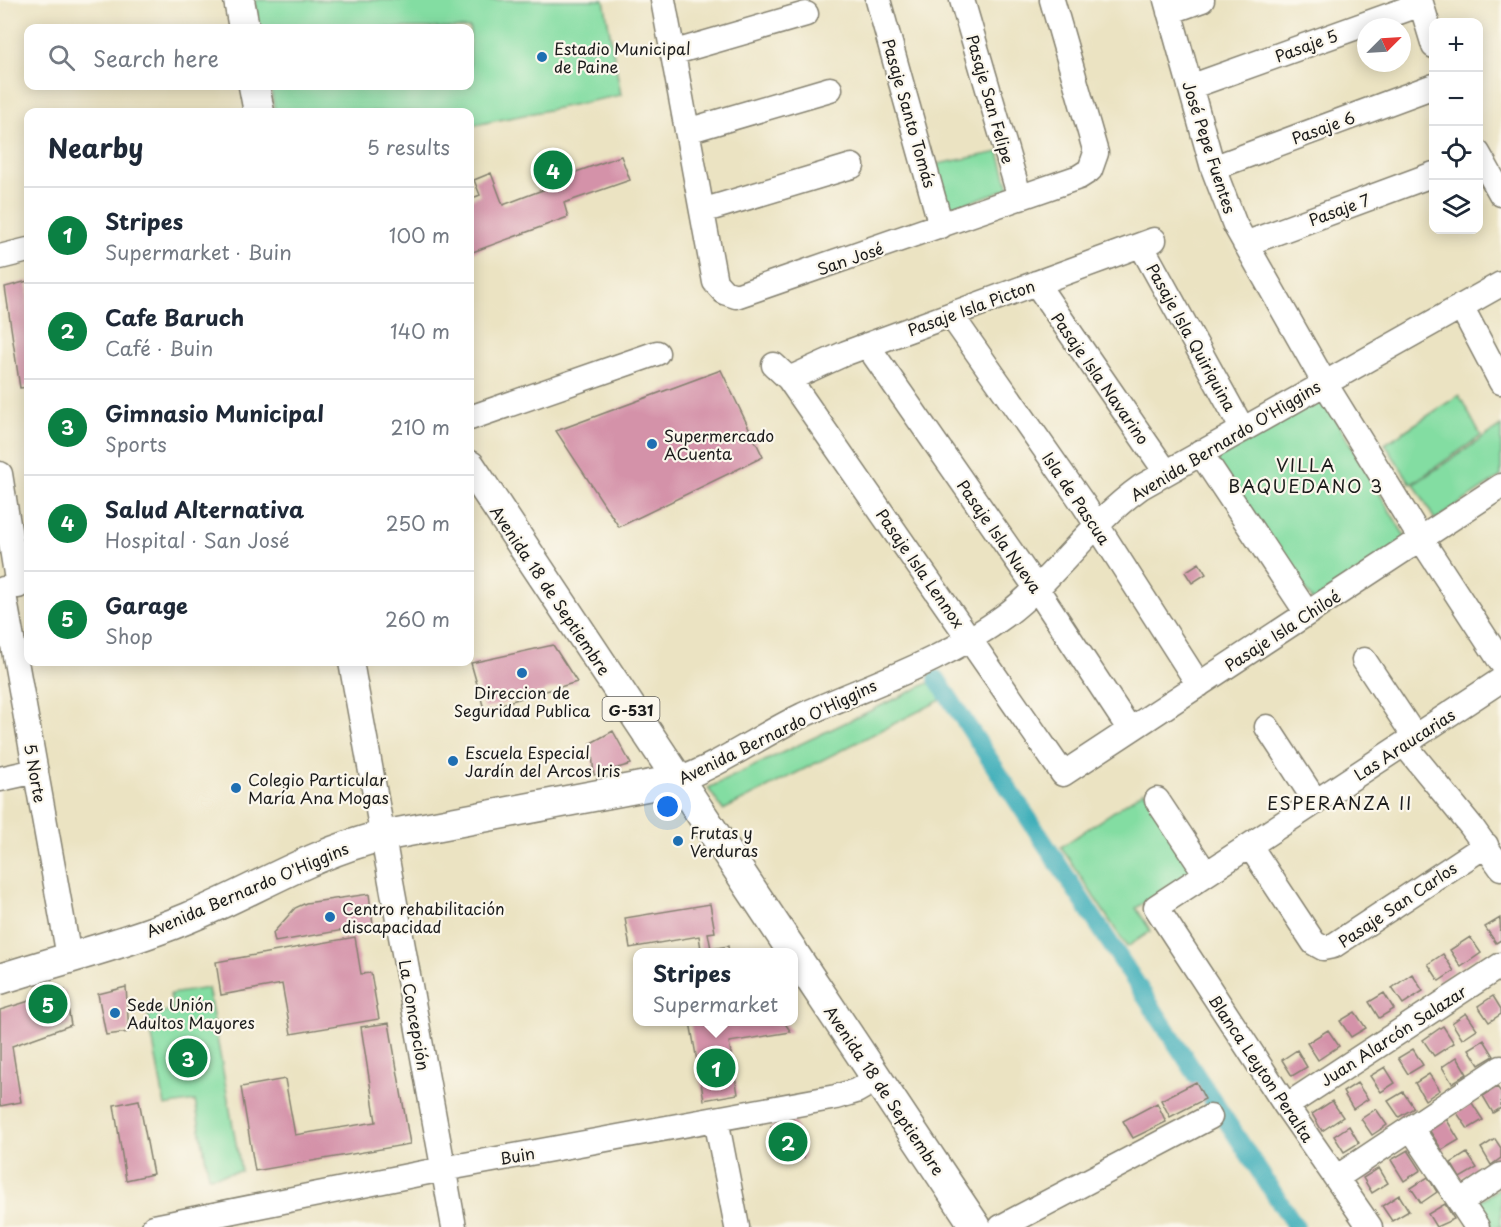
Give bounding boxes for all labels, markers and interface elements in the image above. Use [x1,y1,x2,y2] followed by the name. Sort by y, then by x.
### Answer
[1357,18,1411,72] north arrow
[1429,18,1483,234] map controls
[1429,18,1483,72] button: +
[1271,23,1341,67] street label: Pasaje 5
[24,24,474,90] search box
[961,32,1021,166] street label: Pasaje San Felipe
[554,36,691,78] place label: Estadio Municipal de Paine
[877,36,943,190] street label: Pasaje Santo Tomás
[45,41,78,74] icon: search
[93,41,219,74] text: Search here
[535,50,549,64] marker: Estadio Municipal de Paine
[1429,72,1483,126] button: −
[1177,78,1243,216] street label: José Pepe Fuentes
[1288,104,1358,150] street label: Pasaje 6
[1429,126,1483,180] button: locate
[48,128,143,167] text: Nearby
[367,132,450,162] text: 5 results
[534,148,572,192] pin: 4
[1429,180,1483,234] button: layers
[1305,187,1373,231] street label: Pasaje 7
[105,204,183,237] text: Stripes
[63,220,72,250] text: 1
[389,220,450,250] text: 100 m
[814,235,886,281] street label: San José
[105,237,292,267] text: Supermarket · Buin
[1141,259,1243,415] street label: Pasaje Isla Quiriquina
[904,273,1038,341] street label: Pasaje Isla Picton
[105,300,244,333] text: Cafe Baruch
[1046,307,1156,449] street label: Pasaje Isla Navarino
[60,316,75,346] text: 2
[390,316,450,346] text: 140 m
[105,333,213,363] text: Café · Buin
[1125,374,1325,506] street label: Avenida Bernardo O'Higgins
[105,396,324,429] text: Gimnasio Municipal
[61,412,74,442] text: 3
[391,412,450,442] text: 210 m
[664,423,774,465] place label: Supermercado ACuenta
[105,429,167,459] text: Sports
[645,437,659,451] marker: Supermercado ACuenta
[1037,447,1117,549] street label: Isla de Pascua
[1228,451,1384,499] district label: VILLA BAQUEDANO 3
[952,474,1048,598] street label: Pasaje Isla Nueva
[105,492,304,525] text: Salud Alternativa
[485,500,617,680] street label: Avenida 18 de Septiembre
[871,503,971,633] street label: Pasaje Isla Lennox
[61,508,74,538] text: 4
[386,508,450,538] text: 250 m
[105,525,290,555] text: Hospital · San José
[1219,583,1345,677] street label: Pasaje Isla Chiloé
[105,588,188,621] text: Garage
[61,604,74,634] text: 5
[385,604,450,634] text: 260 m
[105,621,153,651] text: Shop
[515,666,529,680] marker: Direccion de Seguridad Publica
[674,672,880,790] street label: Avenida Bernardo O'Higgins
[454,680,590,722] place label: Direccion de Seguridad Publica
[602,697,660,721] road number: G-531
[1349,702,1459,786] street label: Las Araucarias
[465,740,620,782] place label: Escuela Especial Jardín del Arcos Iris
[19,742,53,804] street label: 5 Norte
[446,754,460,768] marker: Escuela Especial Jardín del Arcos Iris
[248,767,389,809] place label: Colegio Particular María Ana Mogas
[229,781,243,795] marker: Colegio Particular María Ana Mogas
[1267,789,1413,816] district label: ESPERANZA II
[653,792,682,821] your location
[690,820,758,862] place label: Frutas y Verduras
[671,834,685,848] marker: Frutas y Verduras
[142,835,352,943] street label: Avenida Bernardo O'Higgins
[1333,855,1461,953] street label: Pasaje San Carlos
[342,896,505,938] place label: Centro rehabilitación discapacidad
[323,910,337,924] marker: Centro rehabilitación discapacidad
[633,948,798,1026] popup
[653,956,731,989] text: Stripes
[393,958,437,1072] street label: La Concepción
[1315,978,1472,1091] street label: Juan Alarcón Salazar
[28,982,68,1026] pin: 5
[653,989,778,1019] text: Supermarket
[1204,989,1321,1147] street label: Blanca Leyton Peralta
[127,992,255,1034] place label: Sede Unión Adultos Mayores
[819,1000,951,1180] street label: Avenida 18 de Septiembre
[108,1006,122,1020] marker: Sede Unión Adultos Mayores
[168,1036,207,1080] pin: 3
[696,1046,736,1090] pin: 1
[768,1120,808,1164] pin: 2
[497,1140,537,1170] street label: Buin

